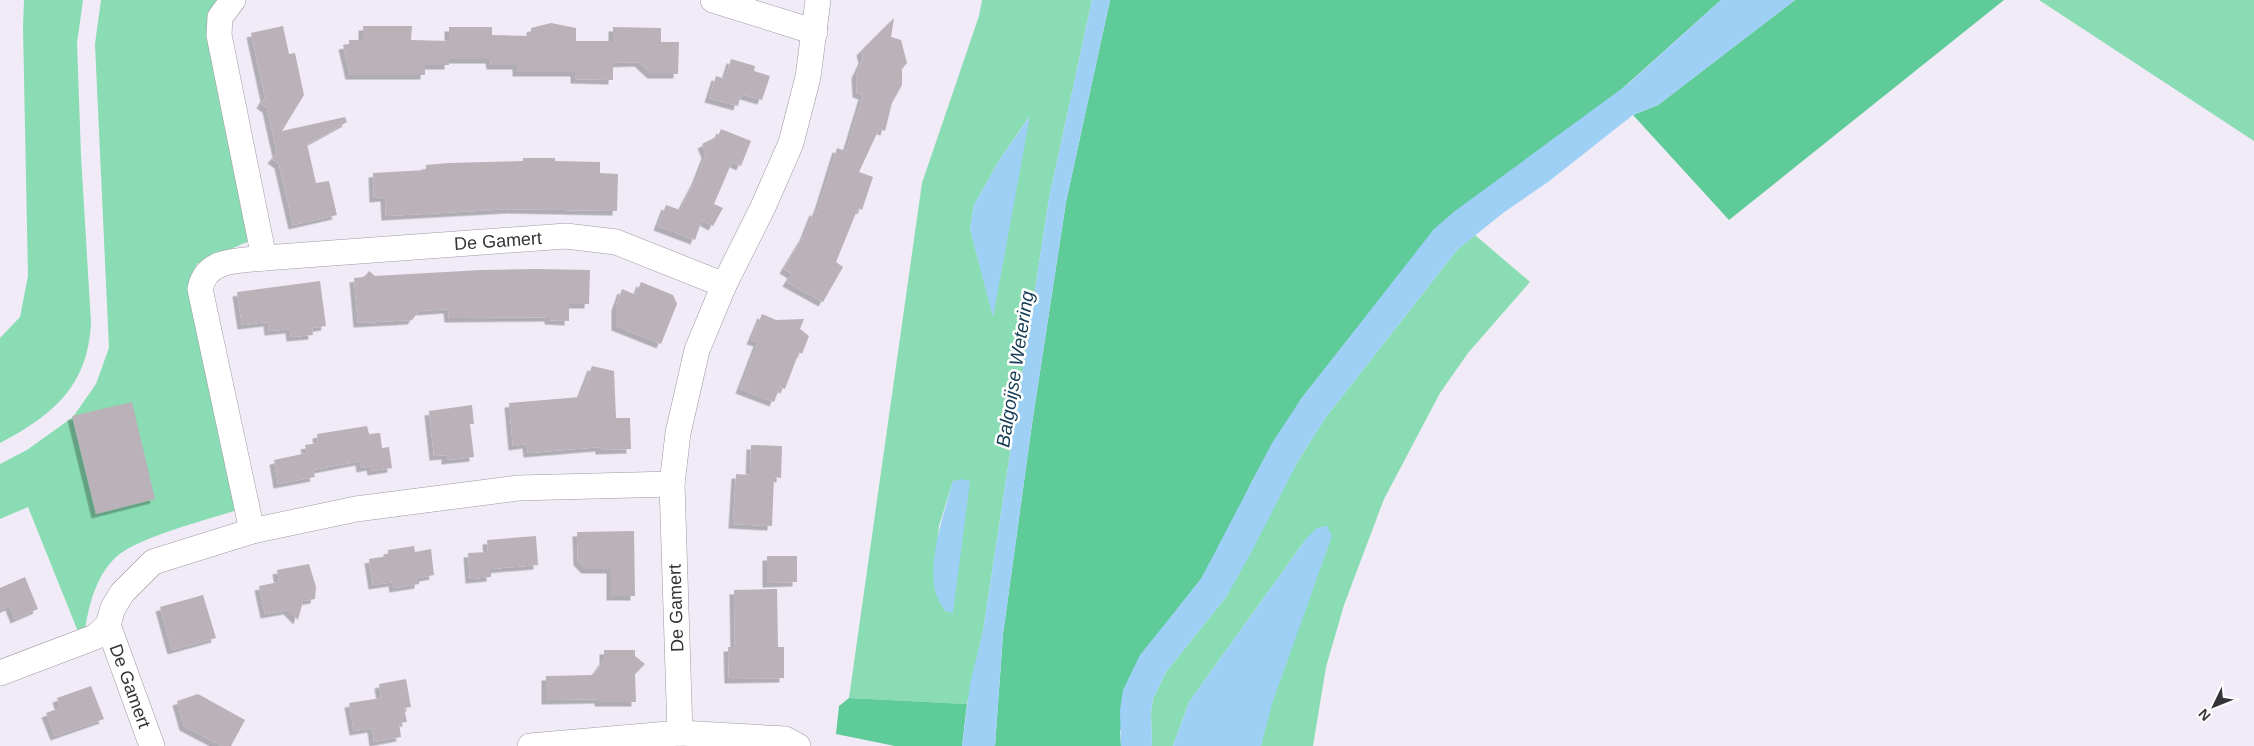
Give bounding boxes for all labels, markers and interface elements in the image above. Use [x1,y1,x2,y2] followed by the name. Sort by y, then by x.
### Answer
[453,228,543,254] street label: De Gamert
[992,289,1038,449] water label: Balgoijse Wetering
[664,564,688,652] street label: De Gamert
[106,641,154,731] street label: De Gamert
[2189,681,2239,731] north arrow
[2195,706,2214,724] text: N

